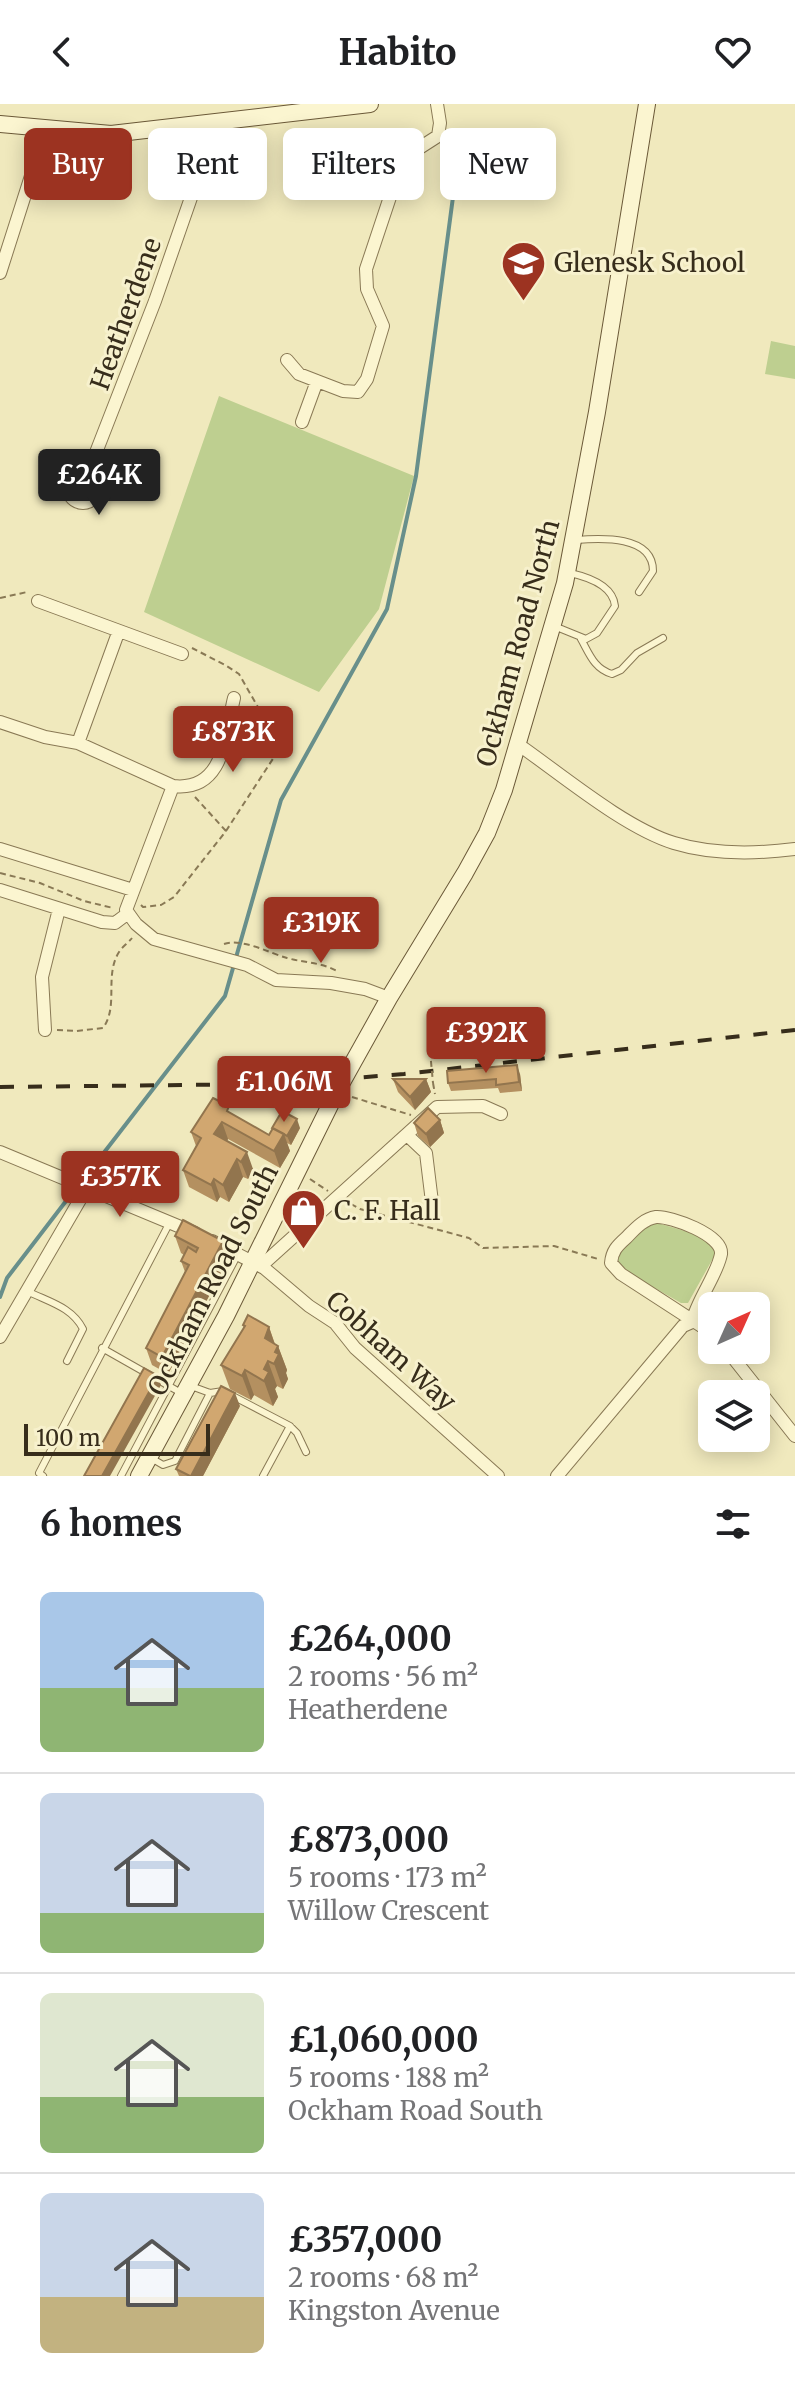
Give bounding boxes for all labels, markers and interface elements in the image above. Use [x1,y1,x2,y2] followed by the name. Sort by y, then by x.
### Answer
[40,30,84,74] icon: back
[338,30,457,75] text: Habito
[711,30,755,74] icon: heart
[24,128,132,200] chip: Buy
[148,128,267,200] chip: Rent
[283,128,424,200] chip: Filters
[440,128,556,200] chip: New
[83,233,168,394] street label: Heatherdene
[499,239,547,302] school or university icon: Glenesk School
[554,246,745,279] place label: Glenesk School
[43,449,155,517] pin: £264K
[56,458,142,491] text: £264K
[469,516,566,770] street label: Ockham Road North
[177,706,289,774] pin: £873K
[191,715,275,748] text: £873K
[265,897,377,965] pin: £319K
[282,906,360,939] text: £319K
[430,1007,542,1075] pin: £392K
[444,1016,528,1049] text: £392K
[219,1056,349,1124] pin: £1.06M
[235,1065,333,1098] text: £1.06M
[64,1151,176,1219] pin: £357K
[140,1159,285,1401] street label: Ockham Road South
[79,1160,161,1193] text: £357K
[279,1187,327,1250] shop icon: C. F. Hall
[334,1194,440,1227] place label: C. F. Hall
[319,1284,464,1418] street label: Cobham Way
[698,1292,770,1364] north arrow
[698,1292,770,1452] map controls
[698,1380,770,1452] button: layers
[24,1420,210,1456] scale bar
[36,1424,101,1452] text: 100 m
[711,1502,755,1546] icon: filters
[40,1503,182,1545] text: 6 homes
[288,1618,452,1660] text: £264,000
[104,1624,200,1720] icon: home
[288,1660,478,1693] text: 2 rooms · 56 m²
[288,1693,448,1726] text: Heatherdene
[288,1819,449,1861] text: £873,000
[104,1825,200,1921] icon: home
[288,1861,487,1894] text: 5 rooms · 173 m²
[288,1894,489,1927] text: Willow Crescent
[288,2019,478,2061] text: £1,060,000
[104,2025,200,2121] icon: home
[288,2061,489,2094] text: 5 rooms · 188 m²
[288,2094,543,2127] text: Ockham Road South
[288,2219,442,2261] text: £357,000
[104,2225,200,2321] icon: home
[288,2261,478,2294] text: 2 rooms · 68 m²
[288,2294,500,2327] text: Kingston Avenue

